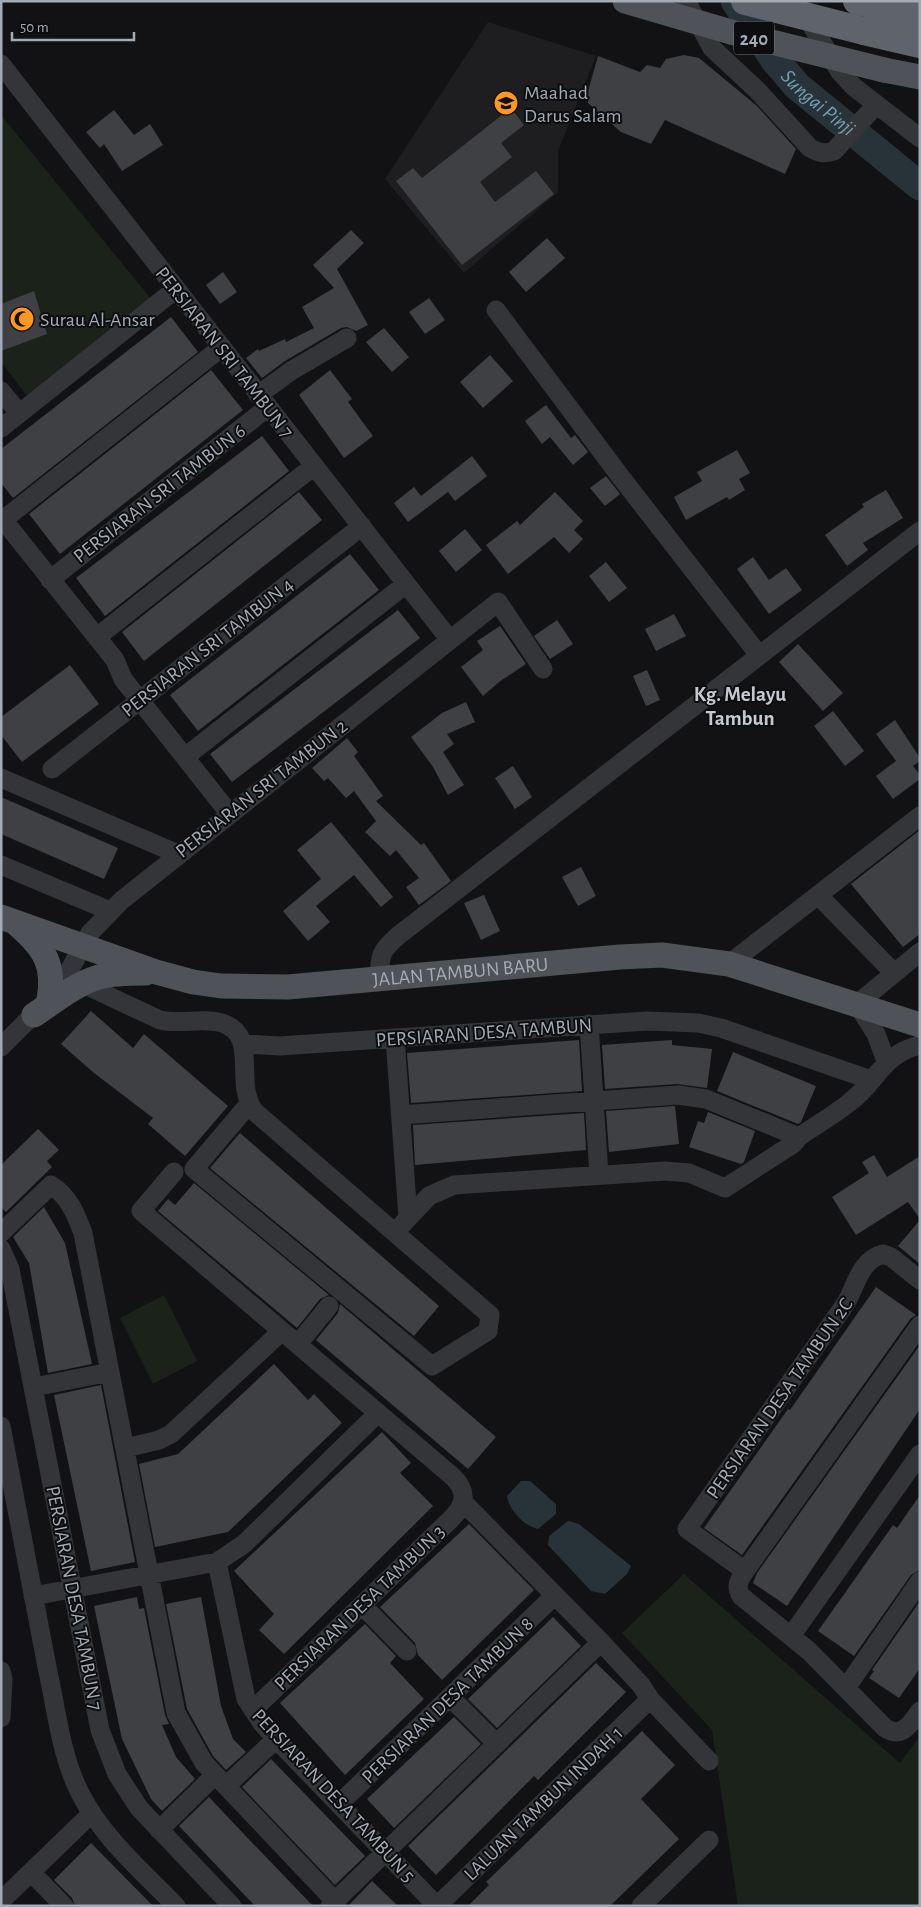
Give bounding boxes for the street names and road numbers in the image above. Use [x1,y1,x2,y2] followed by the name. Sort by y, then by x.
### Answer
[734,22,774,54] road number: 240
[151,263,297,442] street label: PERSIARAN SRI TAMBUN 7
[70,421,249,567] street label: PERSIARAN SRI TAMBUN 6
[118,575,297,721] street label: PERSIARAN SRI TAMBUN 4
[172,716,351,862] street label: PERSIARAN SRI TAMBUN 2
[372,955,549,990] street label: JALAN TAMBUN BARU
[375,1015,593,1051] street label: PERSIARAN DESA TAMBUN
[703,1295,857,1503] street label: PERSIARAN DESA TAMBUN 2C
[42,1484,106,1712] street label: PERSIARAN DESA TAMBUN 7
[271,1521,449,1694] street label: PERSIARAN DESA TAMBUN 3
[358,1614,537,1788] street label: PERSIARAN DESA TAMBUN 8
[248,1705,419,1886] street label: PERSIARAN DESA TAMBUN 5
[460,1723,627,1885] street label: LALUAN TAMBUN INDAH 1

